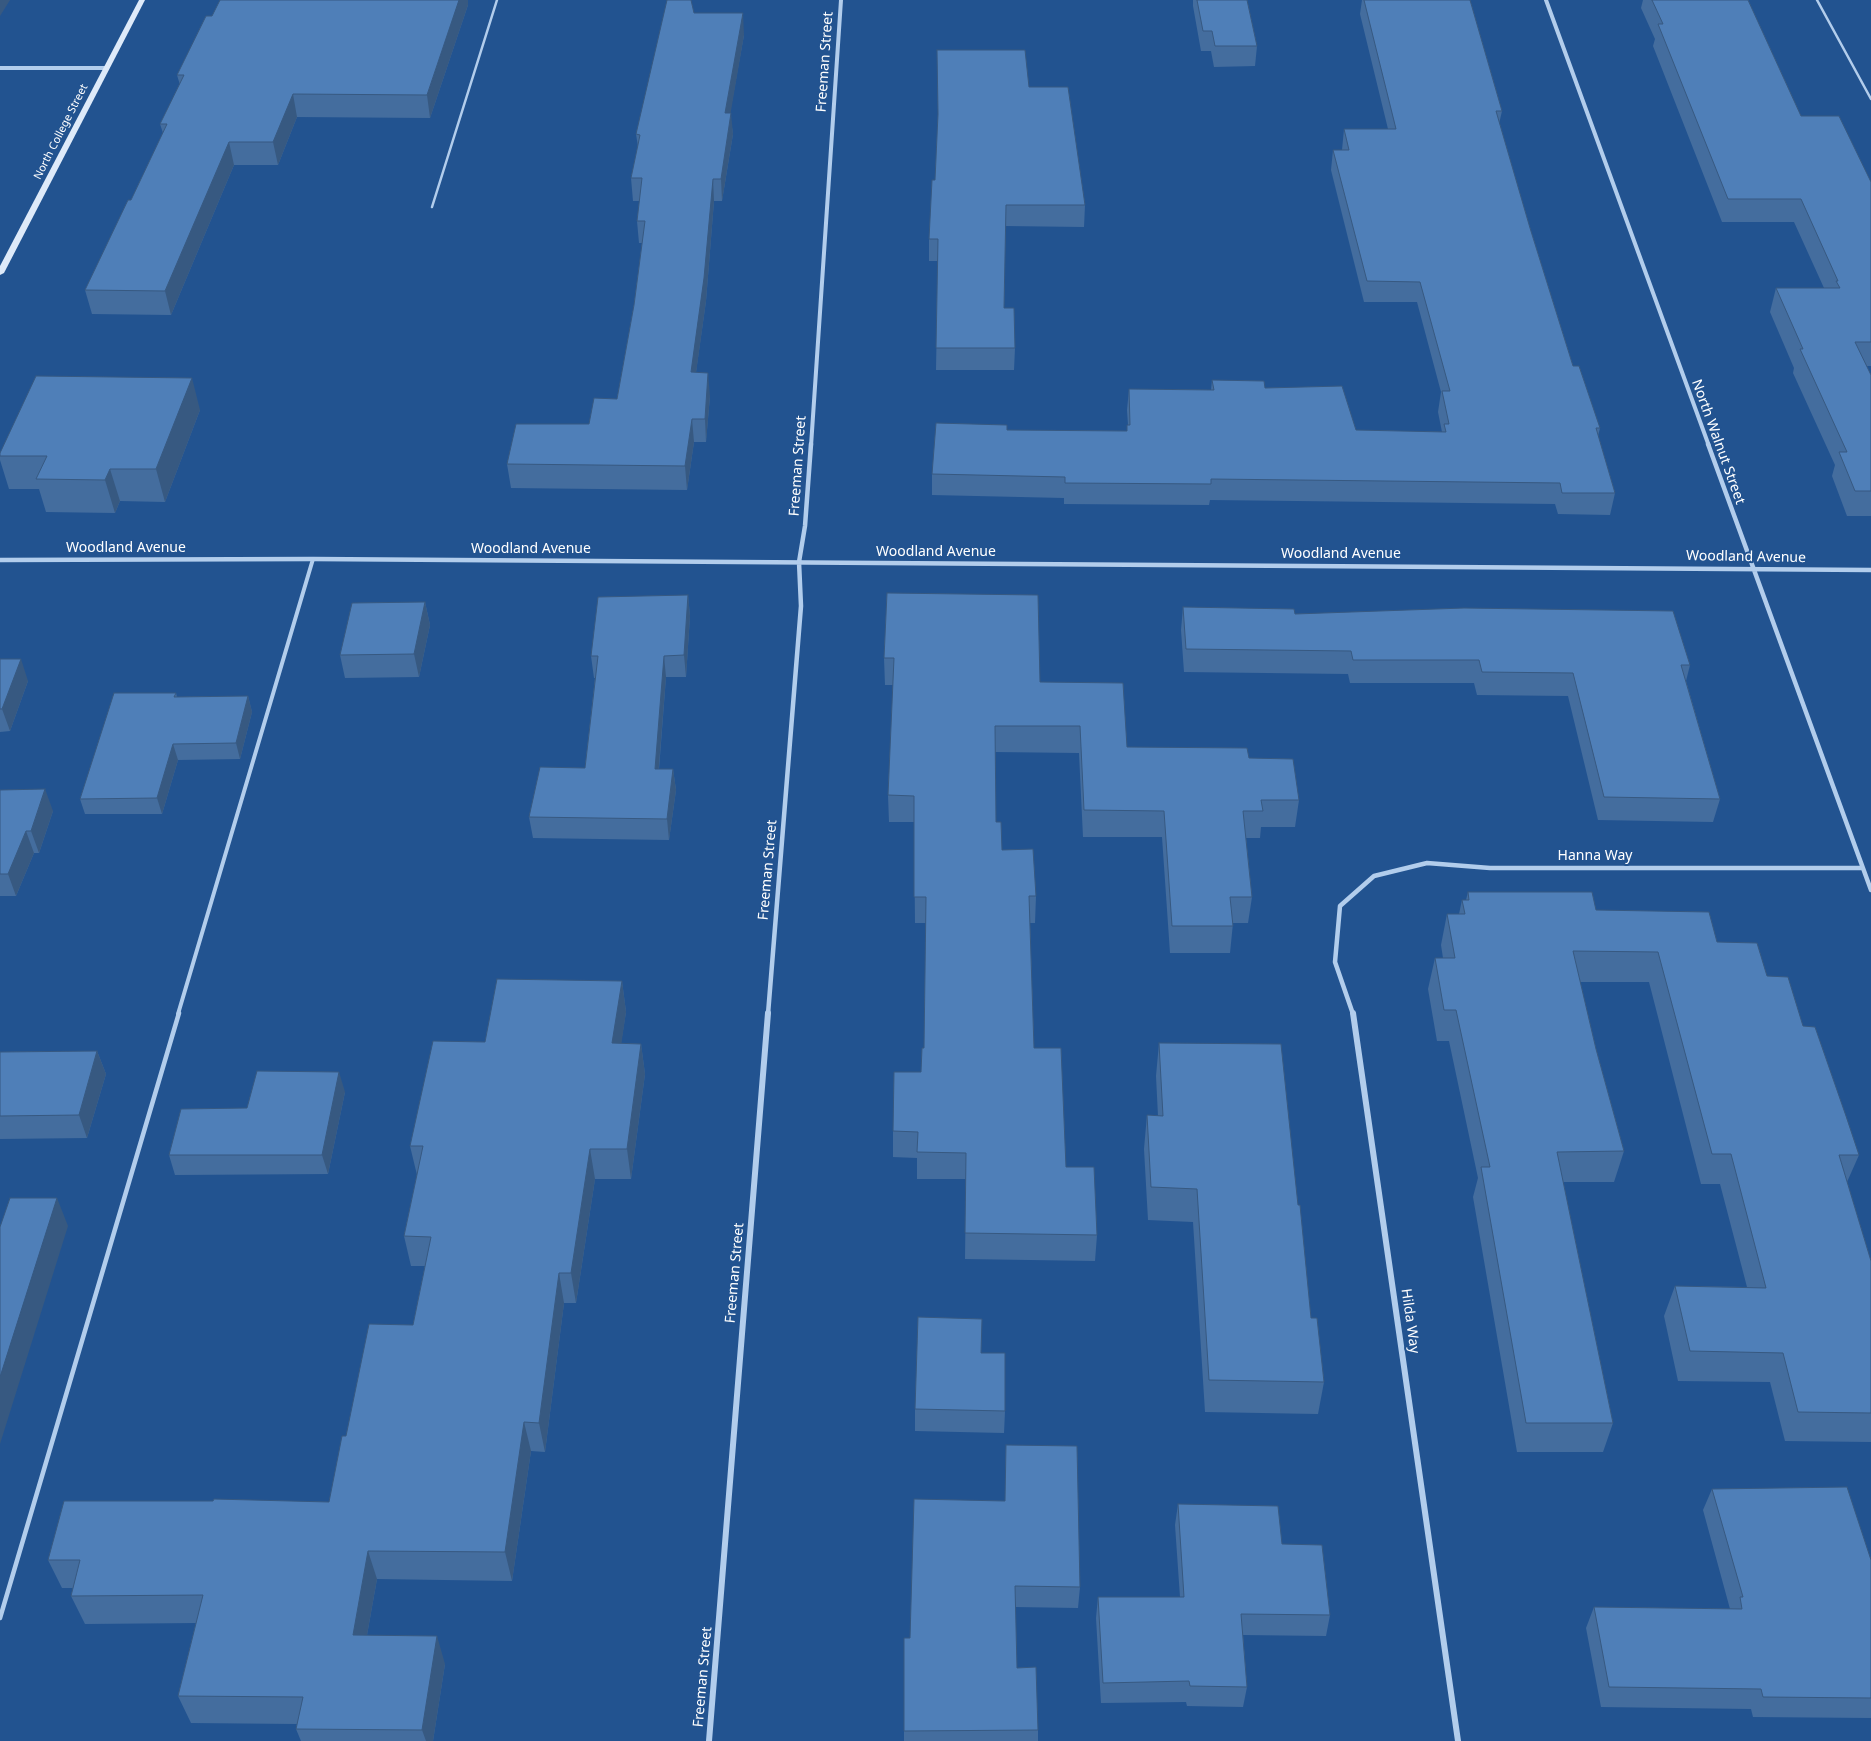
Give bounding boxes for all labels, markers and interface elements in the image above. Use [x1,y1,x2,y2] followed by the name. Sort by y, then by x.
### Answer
[813,11,837,113] street label: Freeman Street
[31,82,91,182] street label: North College Street
[1688,377,1748,507] street label: North Walnut Street
[786,415,810,517] street label: Freeman Street
[66,540,186,556] street label: Woodland Avenue
[471,541,591,557] street label: Woodland Avenue
[876,544,996,560] street label: Woodland Avenue
[1281,546,1401,562] street label: Woodland Avenue
[1686,548,1806,566] street label: Woodland Avenue
[755,819,781,921] street label: Freeman Street
[1558,848,1632,864] street label: Hanna Way
[722,1222,748,1324] street label: Freeman Street
[1397,1287,1423,1355] street label: Hilda Way
[690,1626,716,1728] street label: Freeman Street

